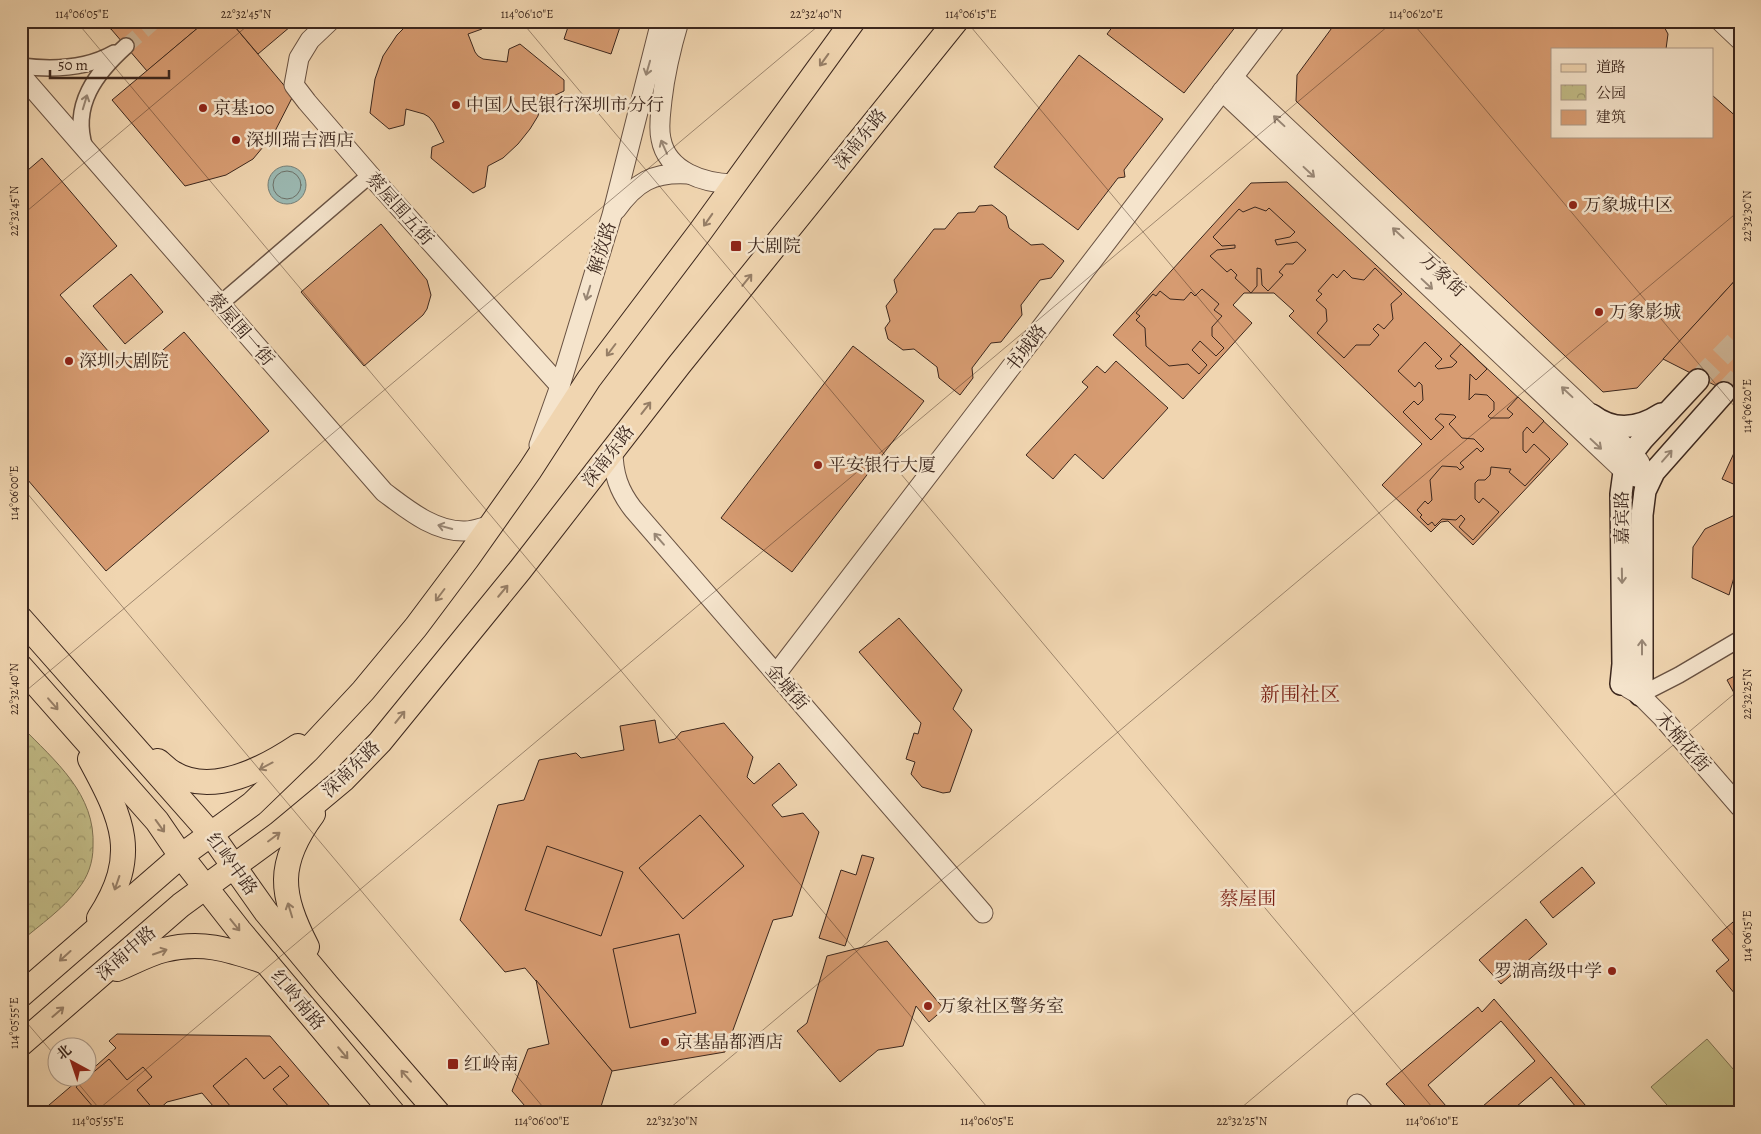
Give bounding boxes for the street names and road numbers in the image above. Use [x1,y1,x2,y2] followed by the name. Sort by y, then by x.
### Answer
[828,103,892,175] street label: 深南东路
[361,168,439,250] street label: 蔡屋围五街
[583,219,621,277] street label: 解放路
[1415,248,1471,302] street label: 万象街
[202,287,280,371] street label: 蔡屋围一街
[1000,319,1052,377] street label: 书城路
[576,420,640,492] street label: 深南东路
[1610,491,1634,545] street label: 嘉宾路
[760,659,814,715] street label: 金塘街
[1650,707,1716,777] street label: 木棉花街
[317,735,385,803] street label: 深南东路
[201,828,263,900] street label: 红岭中路
[91,920,161,986] street label: 深南中路
[266,965,330,1035] street label: 红岭南路

